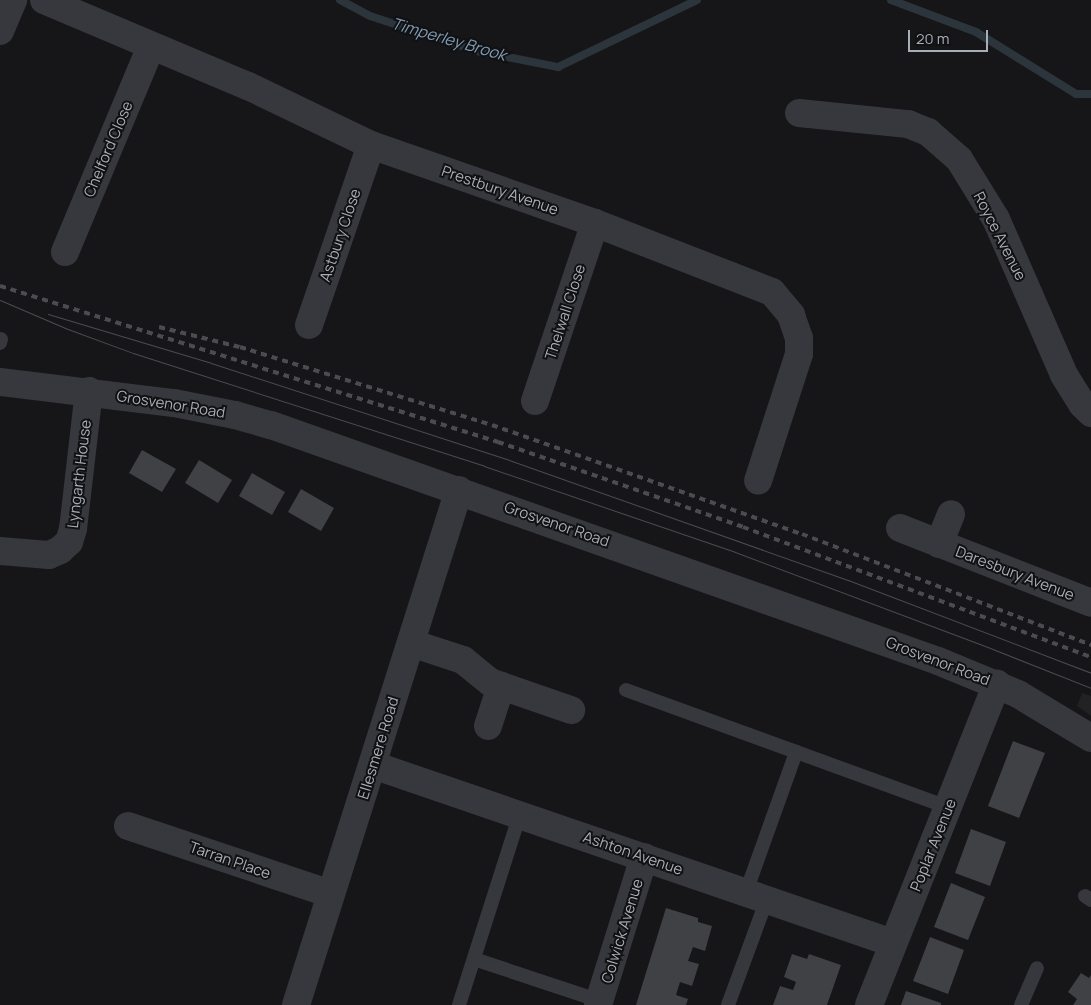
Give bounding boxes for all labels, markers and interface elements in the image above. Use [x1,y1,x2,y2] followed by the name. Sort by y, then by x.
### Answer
[390,13,508,65] water label: Timperley Brook
[911,20,991,52] scale bar
[916,28,949,49] text: 20 m
[80,98,136,200] street label: Chelford Close
[439,162,561,218] street label: Prestbury Avenue
[316,186,364,284] street label: Astbury Close
[970,189,1030,283] street label: Royce Avenue
[541,262,589,362] street label: Thelwall Close
[115,387,227,421] street label: Grosvenor Road
[63,419,95,529] street label: Lyngarth House
[502,498,612,550] street label: Grosvenor Road
[953,542,1077,604] street label: Daresbury Avenue
[884,633,992,689] street label: Grosvenor Road
[354,695,402,801] street label: Ellesmere Road
[906,796,960,894] street label: Poplar Avenue
[581,828,685,878] street label: Ashton Avenue
[187,838,273,882] street label: Tarran Place
[598,877,646,985] street label: Colwick Avenue

